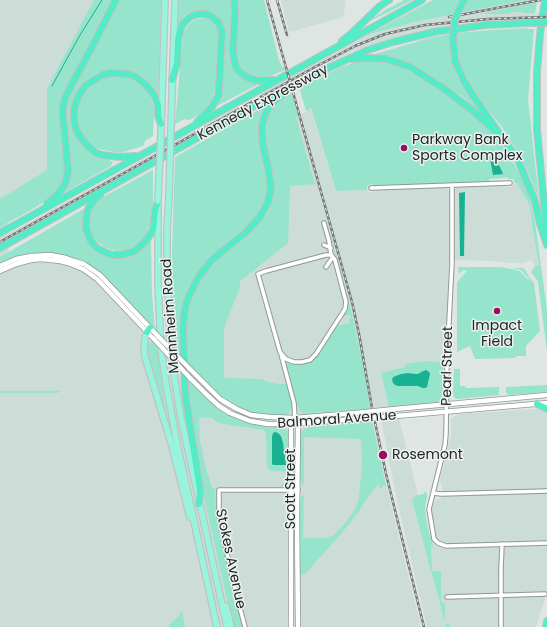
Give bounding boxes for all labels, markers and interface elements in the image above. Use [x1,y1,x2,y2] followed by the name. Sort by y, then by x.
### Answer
[195,61,331,145] street label: Kennedy Expressway
[412,132,522,164] place label: Parkway Bank Sports Complex
[399,143,409,153] marker: Parkway Bank Sports Complex
[159,258,183,374] street label: Mannheim Road
[492,306,502,316] marker: Impact Field
[472,318,522,350] place label: Impact Field
[439,326,457,406] street label: Pearl Street
[277,407,397,433] street label: Balmoral Avenue
[392,447,463,463] place label: Rosemont
[283,449,299,529] street label: Scott Street
[377,449,389,461] marker: Rosemont
[211,507,249,611] street label: Stokes Avenue

